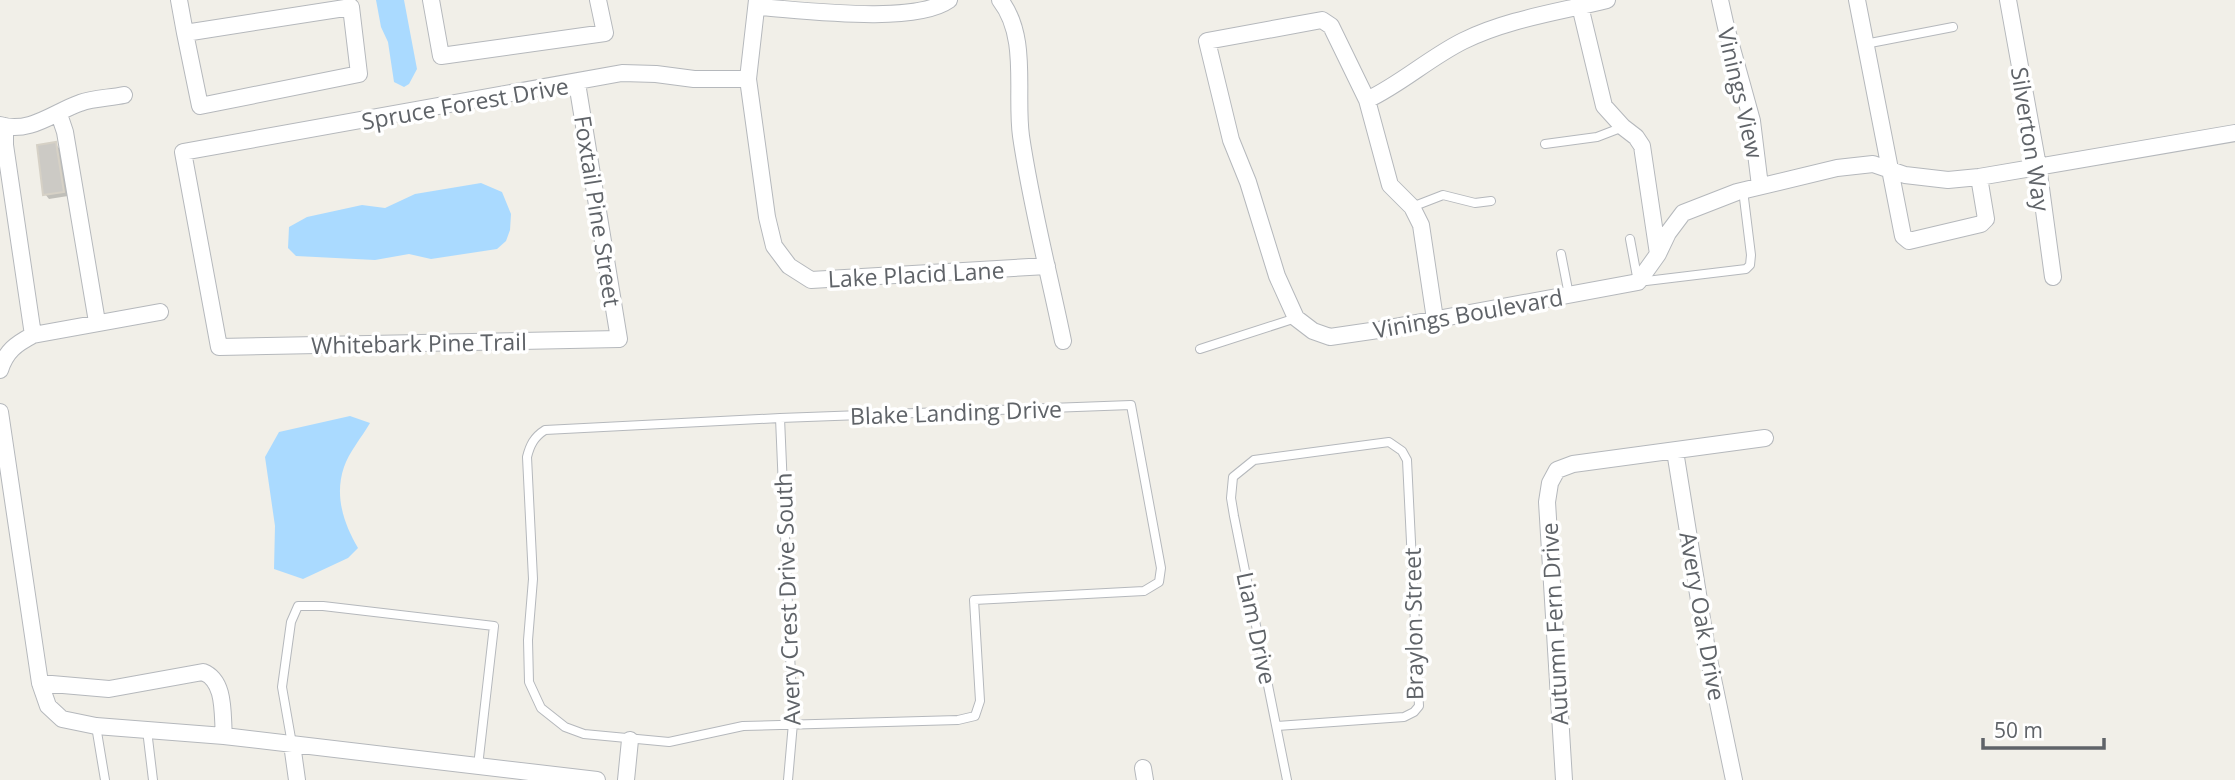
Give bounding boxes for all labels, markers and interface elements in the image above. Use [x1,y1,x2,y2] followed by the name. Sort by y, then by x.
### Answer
[1710,24,1772,162] street label: Vinings View
[2004,65,2058,214] street label: Silverton Way
[359,69,571,137] street label: Spruce Forest Drive
[567,113,629,309] street label: Foxtail Pine Street
[827,253,1005,295] street label: Lake Placid Lane
[1371,281,1565,345] street label: Vinings Boulevard
[311,325,527,361] street label: Whitebark Pine Trail
[849,392,1063,432] street label: Blake Landing Drive
[767,472,807,726] street label: Avery Crest Drive South
[1533,522,1575,726] street label: Autumn Fern Drive
[1672,529,1734,703] street label: Avery Oak Drive
[1396,547,1430,701] street label: Braylon Street
[1229,569,1285,687] street label: Liam Drive
[1983,706,2104,750] scale bar
[1994,716,2043,744] text: 50 m

